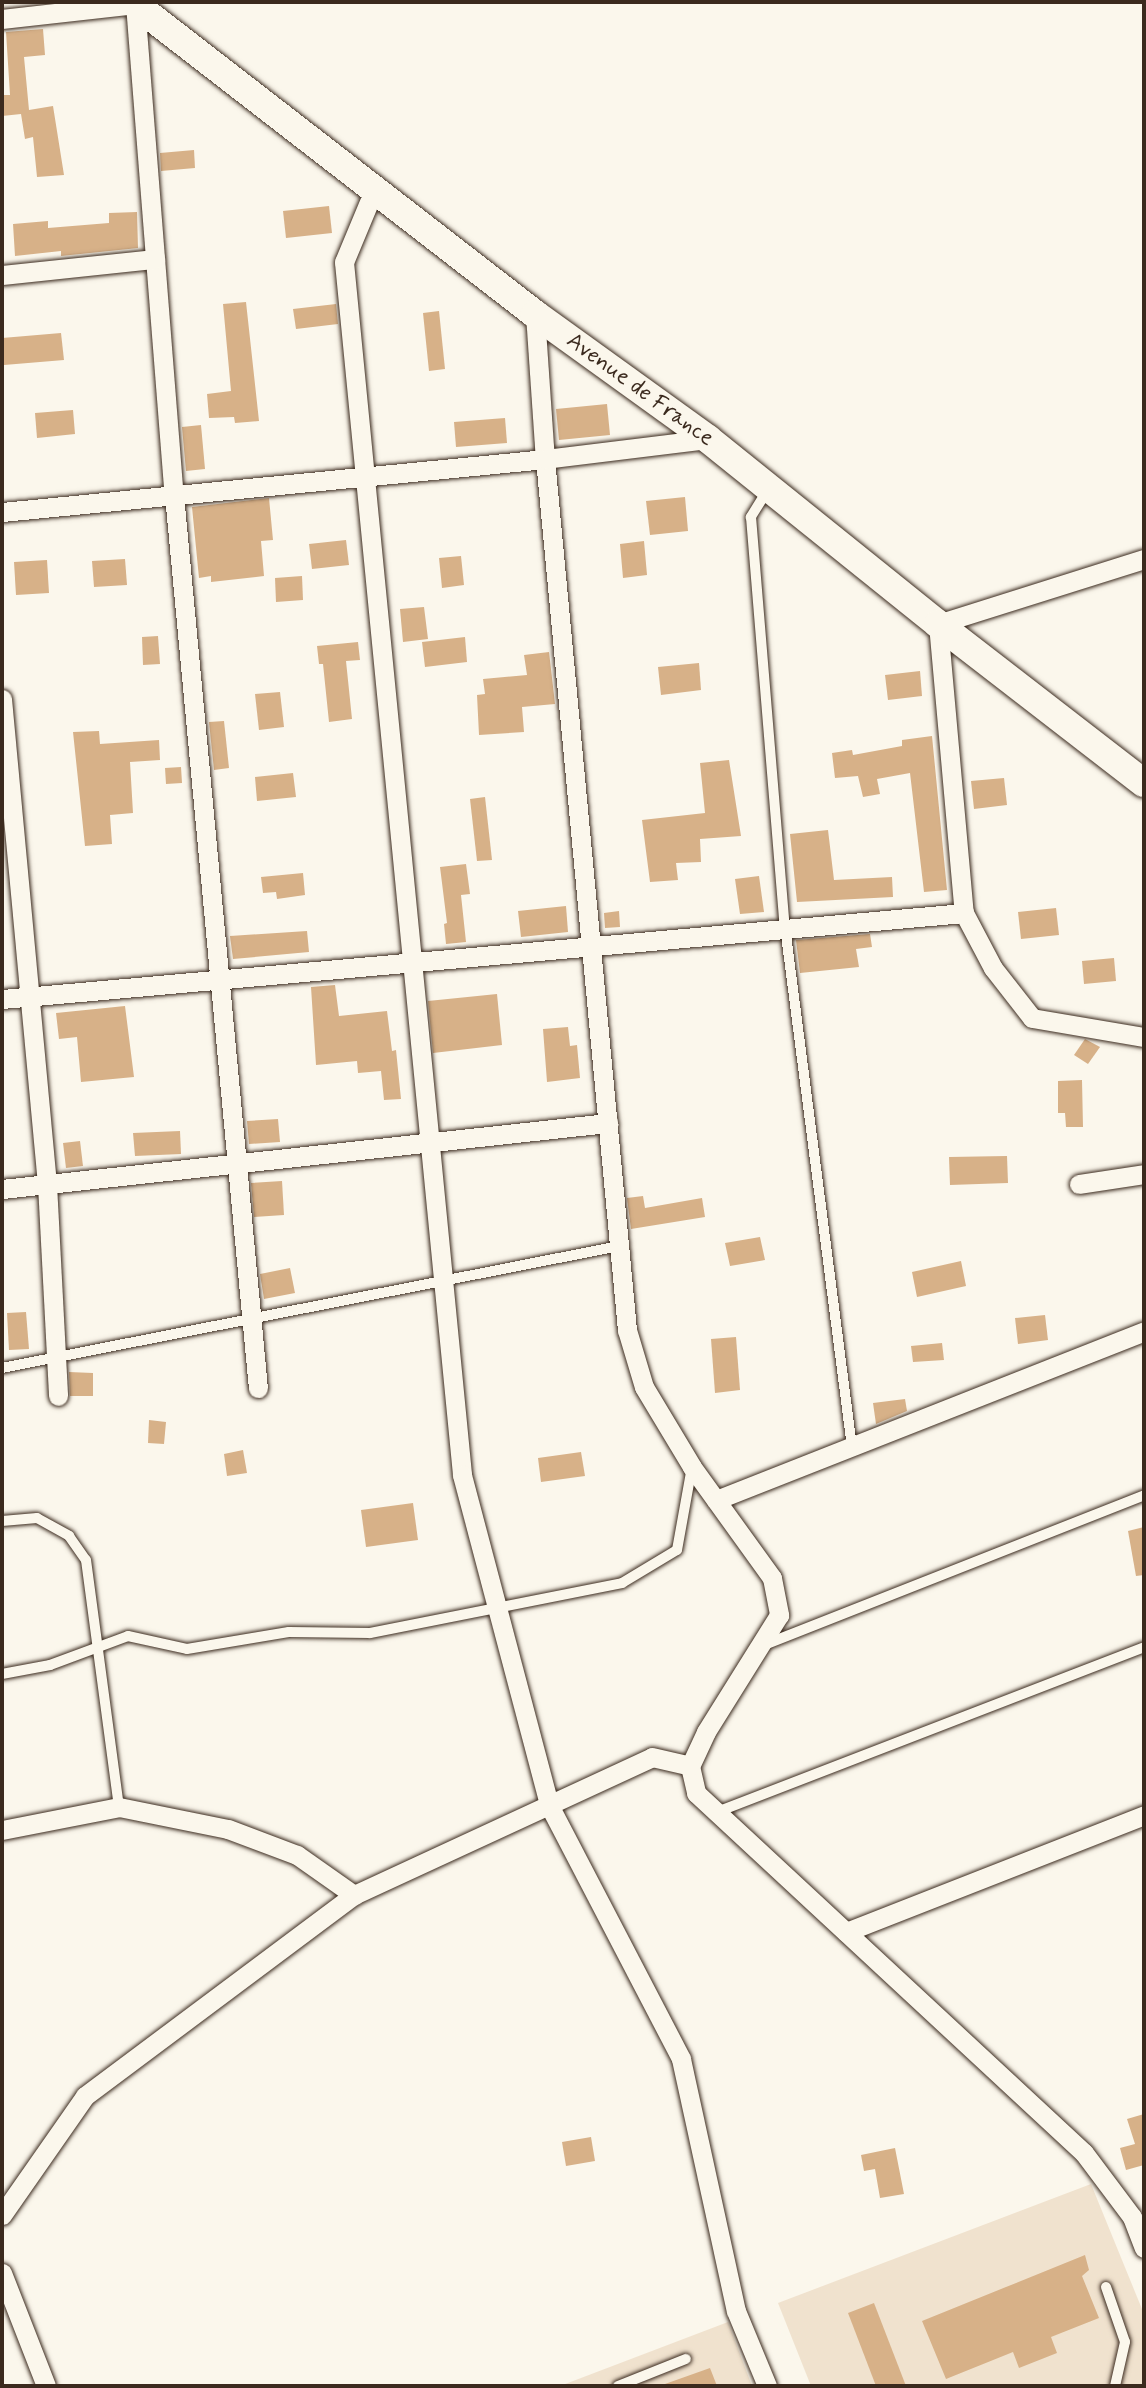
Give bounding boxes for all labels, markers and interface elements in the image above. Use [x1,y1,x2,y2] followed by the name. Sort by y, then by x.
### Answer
[560,327,720,453] street label: Avenue de France

